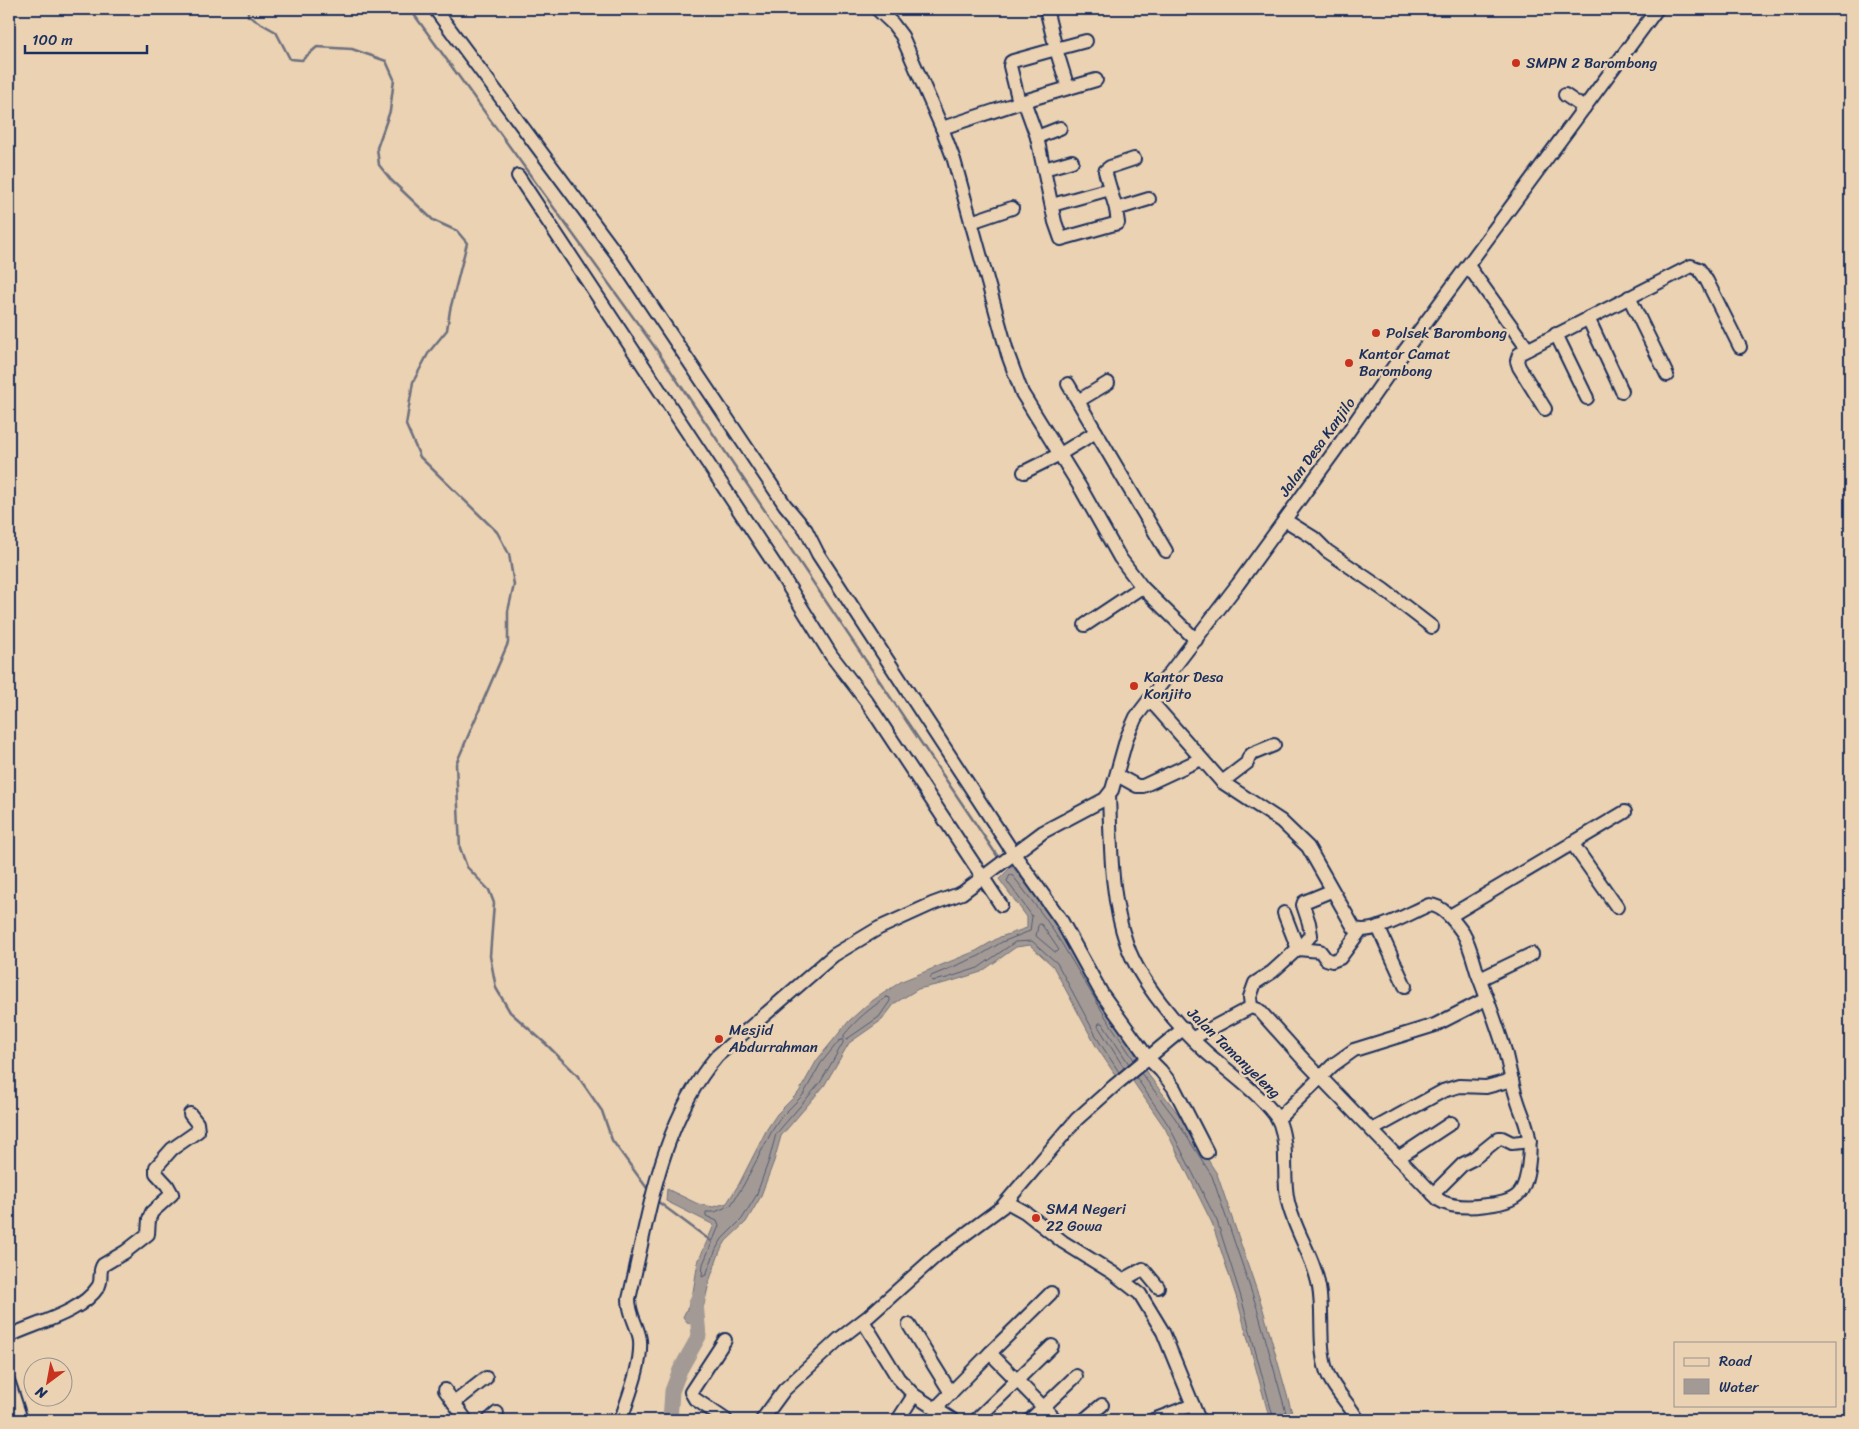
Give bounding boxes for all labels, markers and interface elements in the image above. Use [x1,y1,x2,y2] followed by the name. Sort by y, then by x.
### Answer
[25,22,148,54] scale bar
[32,27,73,53] text: 100 m
[1526,50,1658,76] place label: SMPN 2 Barombong
[1510,57,1522,69] marker: SMPN 2 Barombong
[1386,320,1507,346] place label: Polsek Barombong
[1370,327,1382,339] marker: Polsek Barombong
[1359,341,1451,384] place label: Kantor Camat Barombong
[1343,357,1355,369] marker: Kantor Camat Barombong
[1271,391,1362,503] street label: Jalan Desa Kanjilo
[1144,664,1224,707] place label: Kantor Desa Konjito
[1128,680,1140,692] marker: Kantor Desa Konjito
[1180,1000,1287,1105] street label: Jalan Tamanyeleng
[728,1017,818,1060] place label: Mesjid Abdurrahman
[713,1033,725,1045] marker: Mesjid Abdurrahman
[1046,1196,1127,1239] place label: SMA Negeri 22 Gowa
[1030,1212,1042,1224] marker: SMA Negeri 22 Gowa
[1674,1342,1836,1406] legend
[1719,1348,1752,1374] text: Road
[22,1356,72,1406] north arrow
[1719,1374,1759,1400] text: Water
[30,1379,53,1406] text: N

